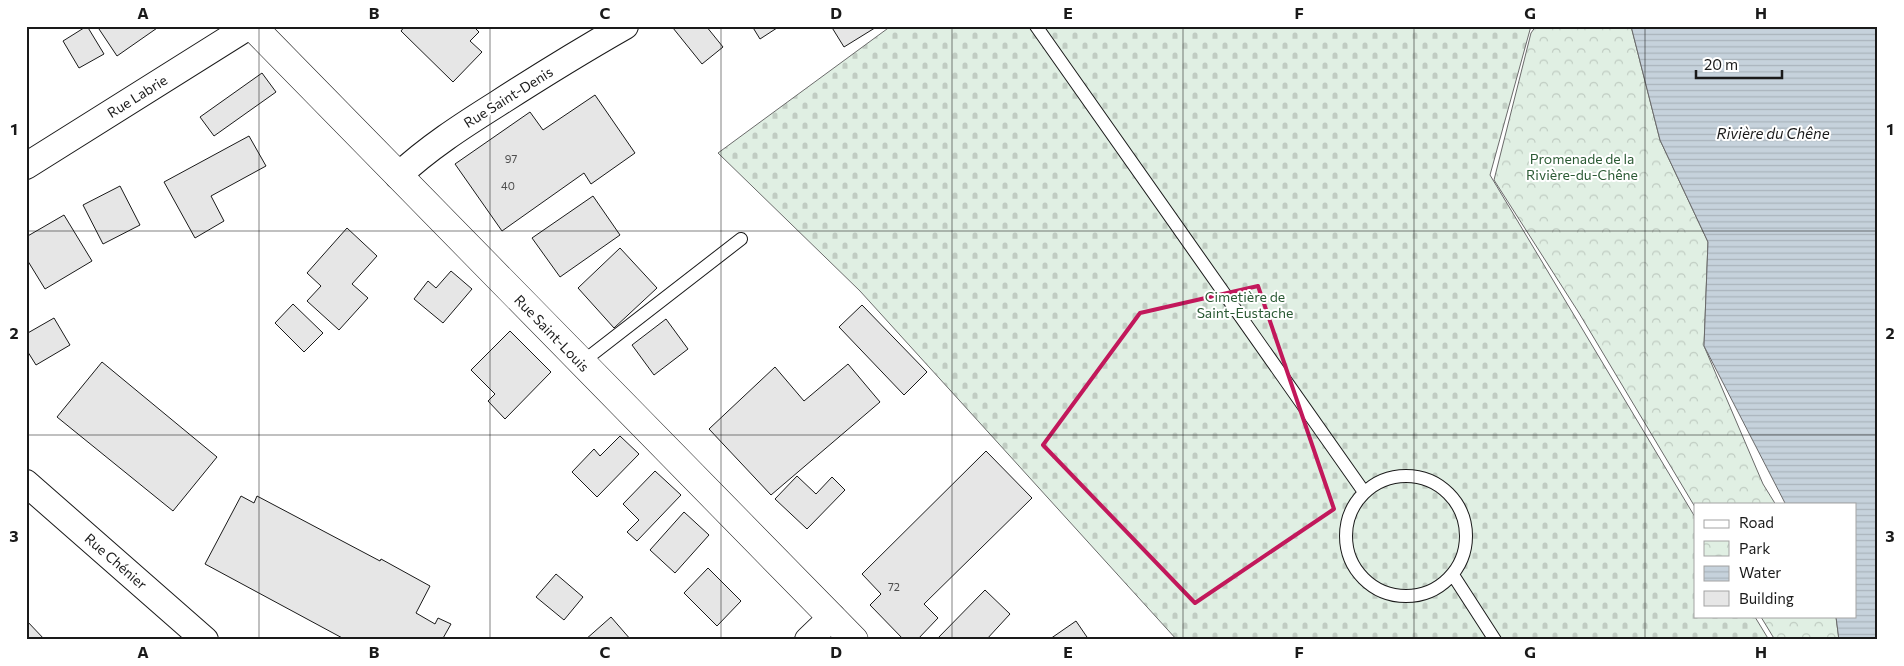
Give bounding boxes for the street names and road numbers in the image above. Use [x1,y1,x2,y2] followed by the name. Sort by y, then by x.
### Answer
[460,63,556,131] street label: Rue Saint-Denis
[104,71,170,121] street label: Rue Labrie
[511,291,593,375] street label: Rue Saint-Louis
[81,529,151,593] street label: Rue Chénier

